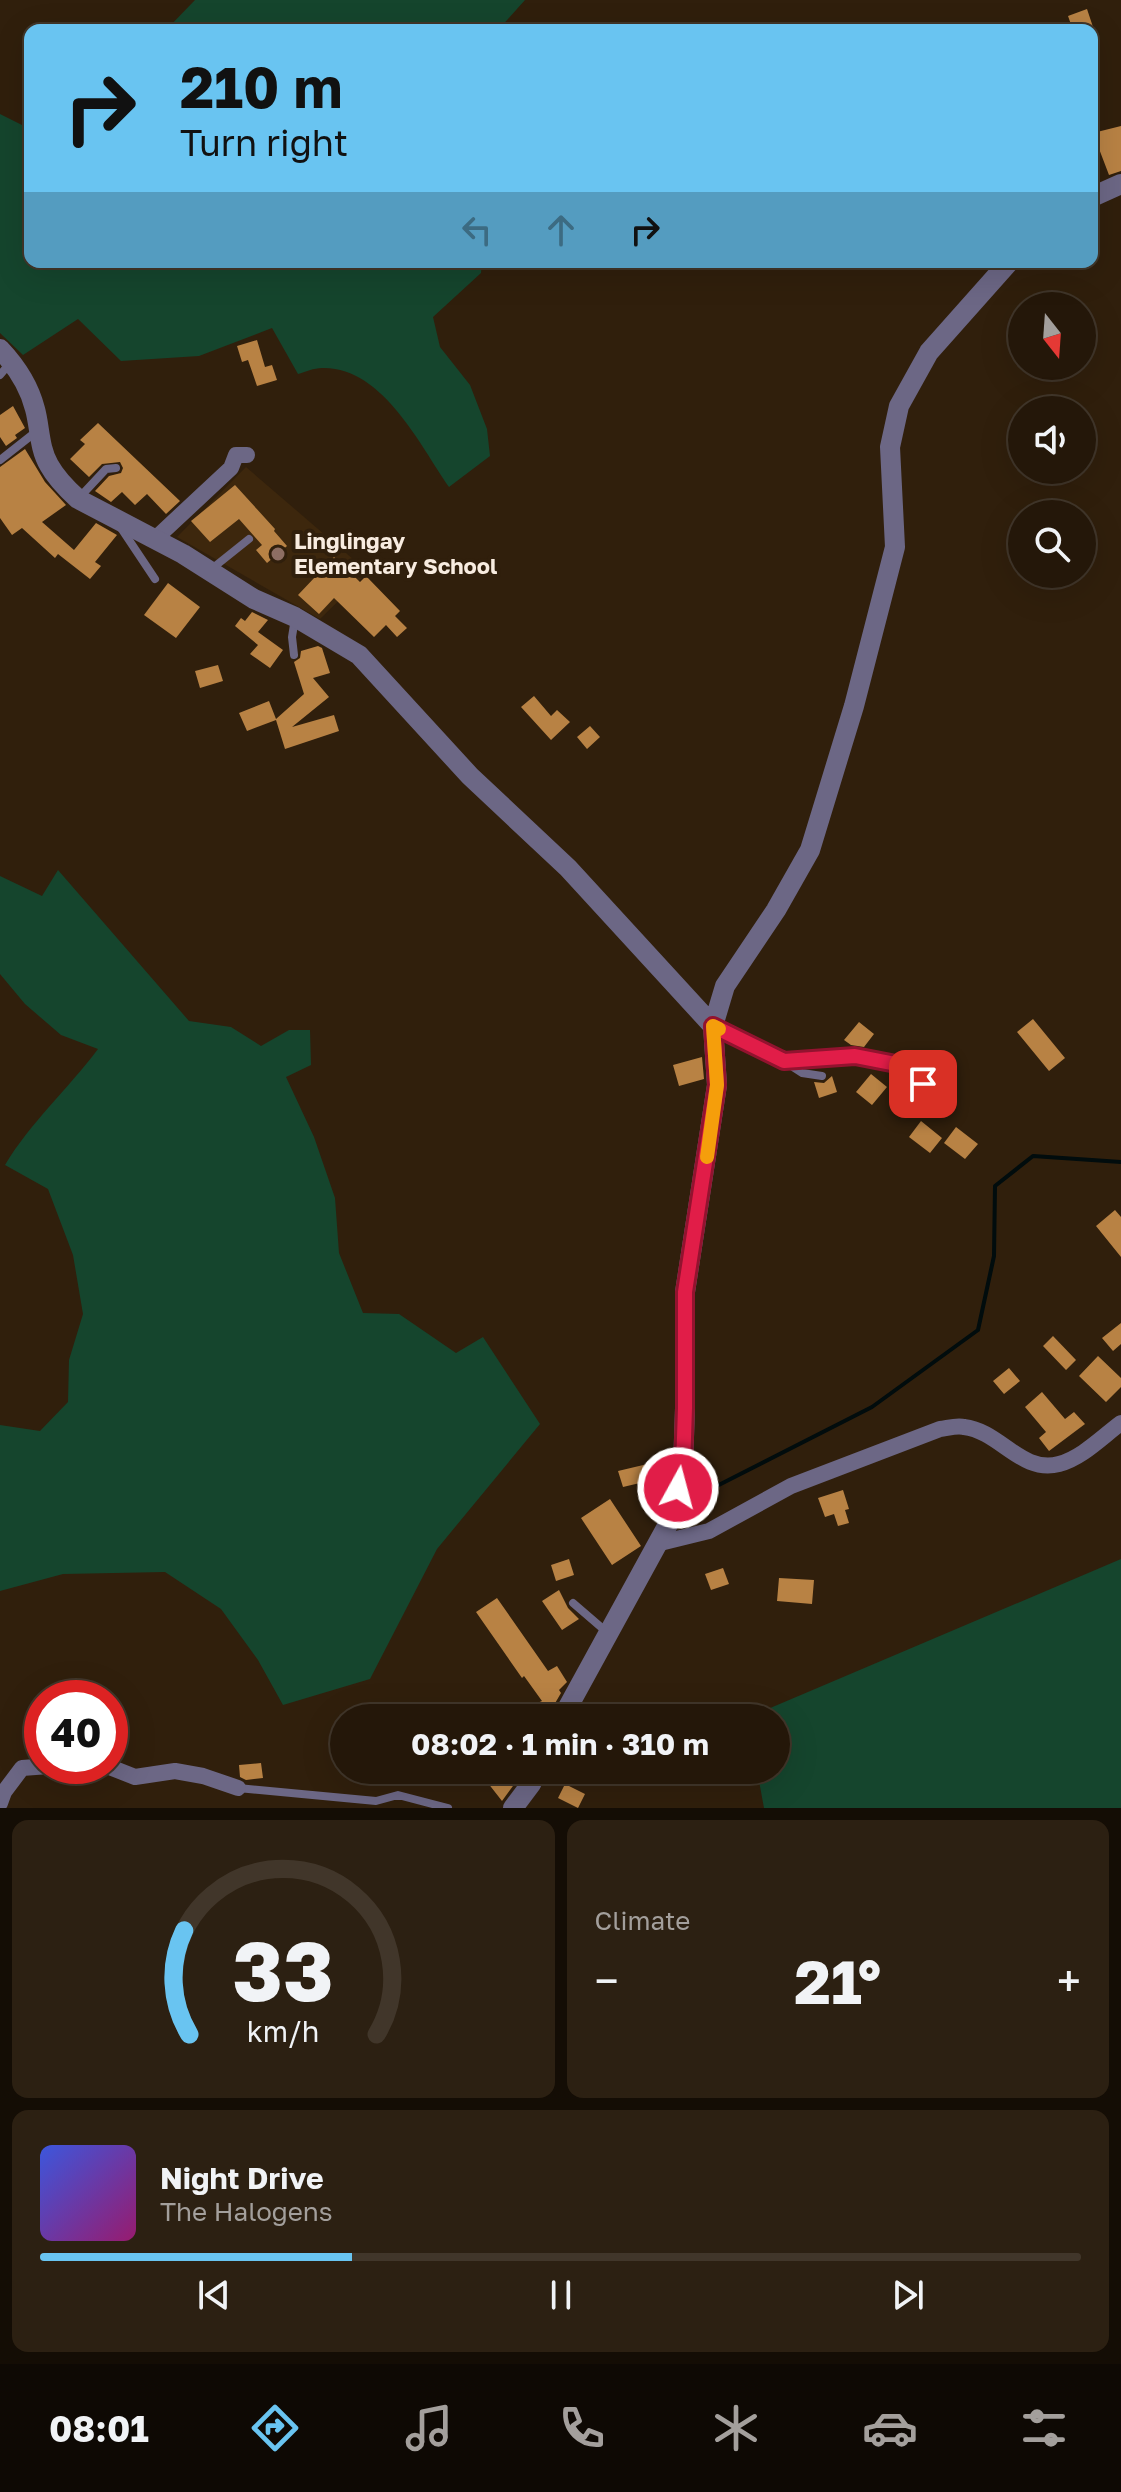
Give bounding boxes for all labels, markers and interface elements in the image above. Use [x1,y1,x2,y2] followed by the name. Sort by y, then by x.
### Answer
[180,53,342,120] text: 210 m
[48,56,152,160] icon: right
[180,121,348,164] text: Turn right
[455,208,499,252] icon: left
[539,208,583,252] icon: ahead
[623,208,667,252] icon: right
[1008,292,1096,380] north arrow
[1008,292,1096,588] map controls
[1008,396,1096,484] button: sound
[1008,500,1096,588] button: search
[294,527,497,579] place label: Linglingay Elementary School
[269,545,287,563] marker: Linglingay Elementary School
[889,1050,957,1118] pin
[901,1062,945,1106] icon: arrive
[636,1446,720,1530] position arrow
[24,1680,128,1784] speed limit sign: 40
[411,1726,709,1762] text: 08:02 · 1 min · 310 m
[595,1905,690,1936] text: Climate
[233,1919,334,2019] text: 33
[794,1945,881,2017] text: 21°
[595,1954,619,2007] text: −
[1057,1954,1081,2007] text: +
[247,2014,320,2048] text: km/h
[160,2160,324,2196] text: Night Drive
[160,2196,333,2227] text: The Halogens
[192,2273,236,2317] icon: previous
[539,2273,583,2317] icon: pause
[886,2273,930,2317] icon: next
[247,2400,303,2456] icon: directions
[401,2400,457,2456] icon: music
[554,2400,610,2456] icon: phone
[708,2400,764,2456] icon: climate
[862,2400,918,2456] icon: car
[1016,2400,1072,2456] icon: filters
[49,2407,149,2450] text: 08:01

